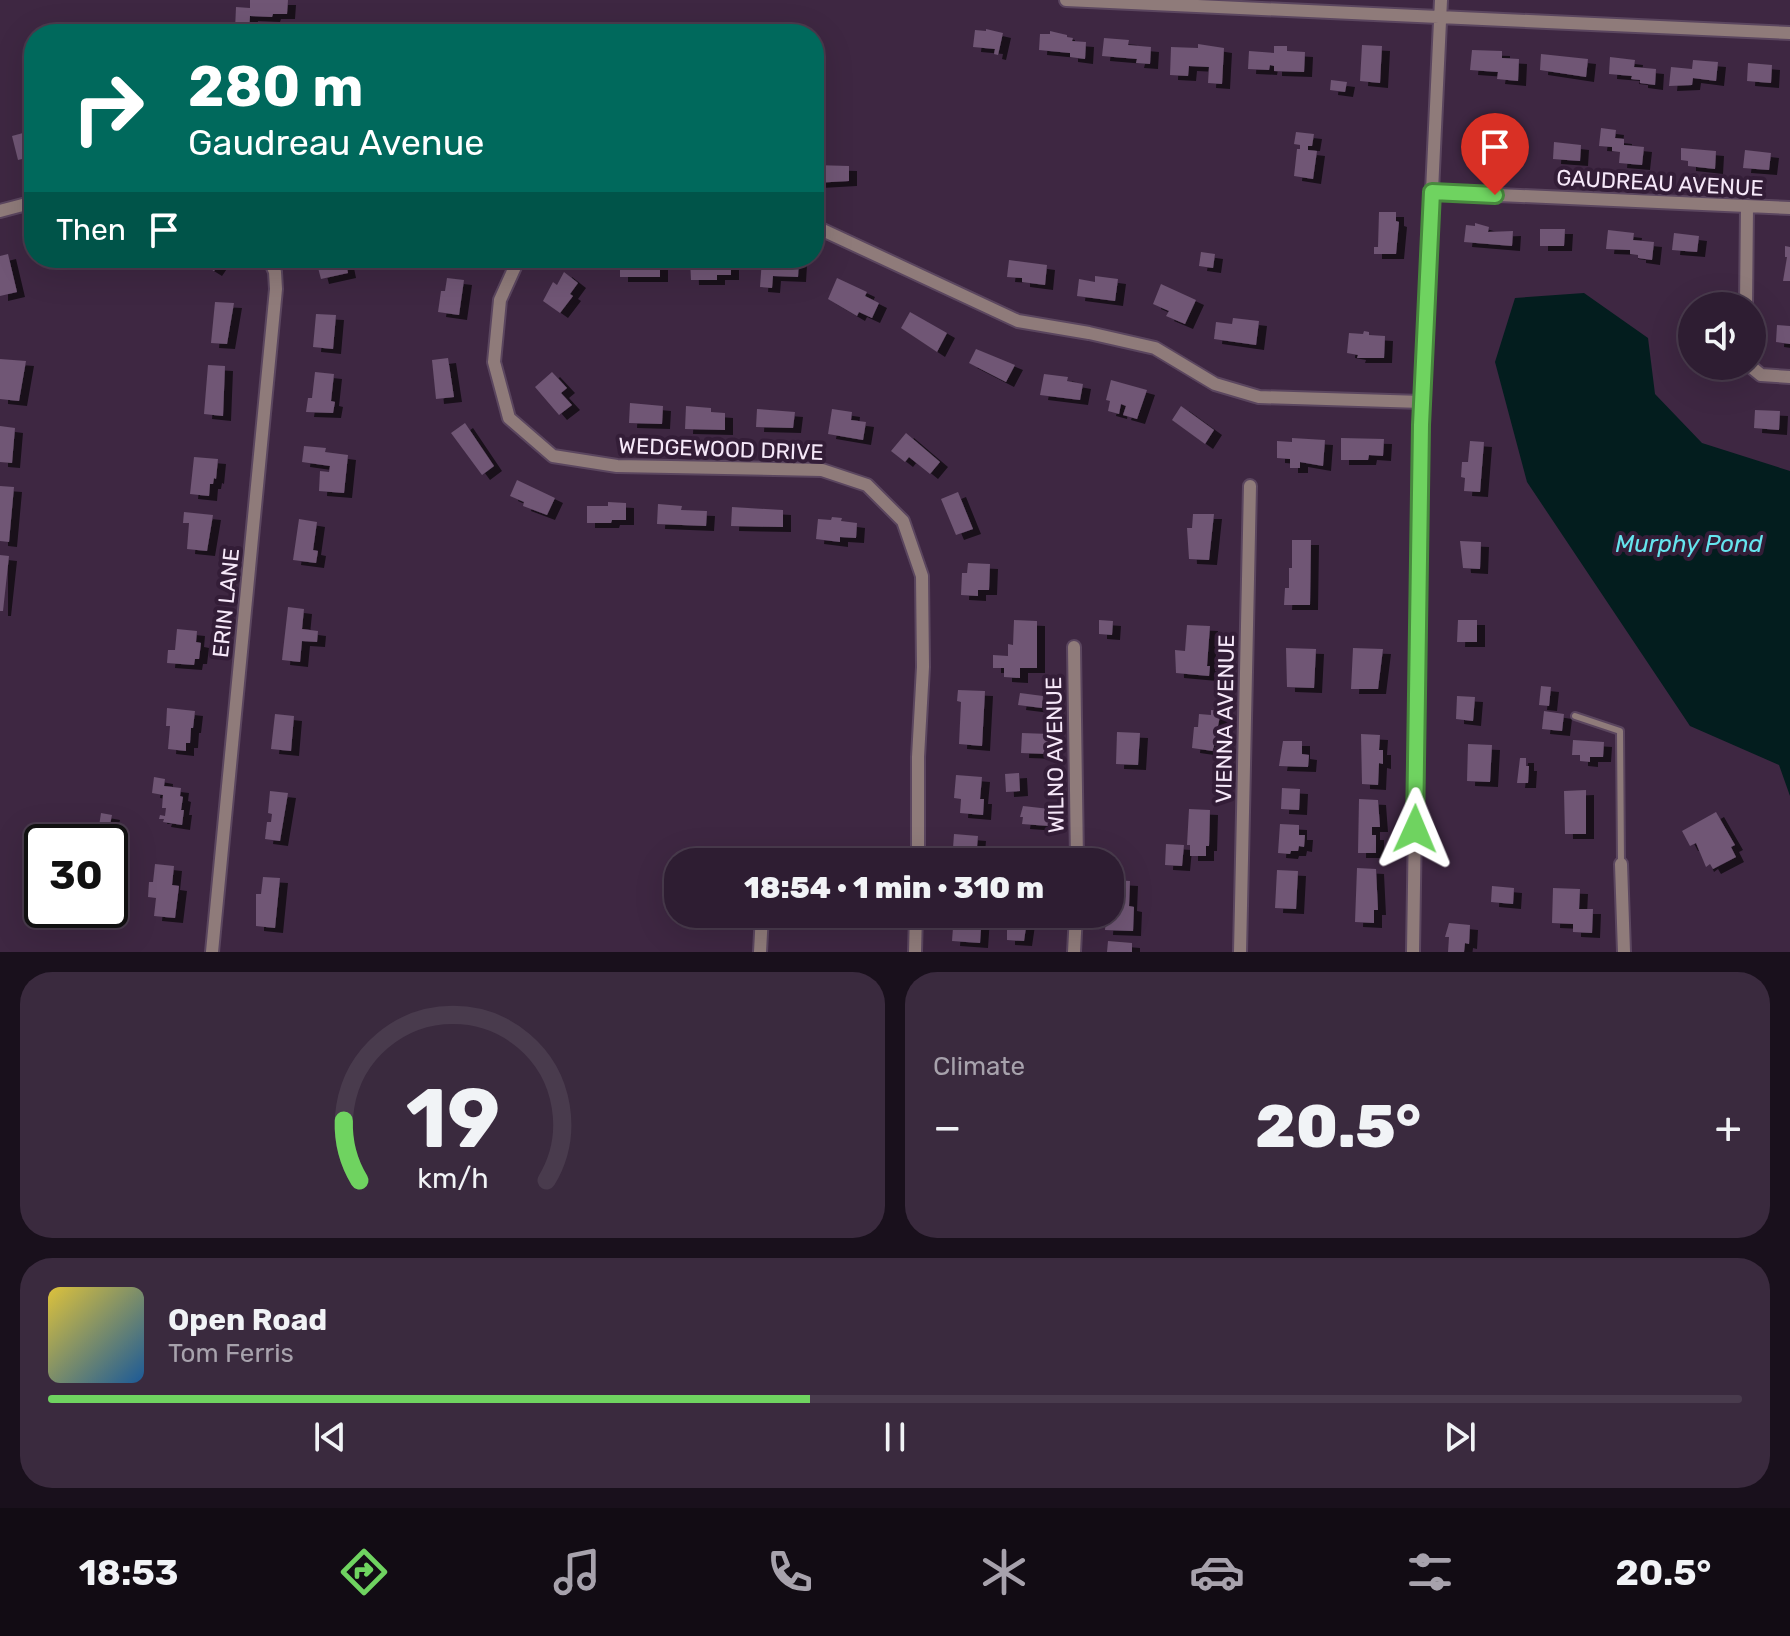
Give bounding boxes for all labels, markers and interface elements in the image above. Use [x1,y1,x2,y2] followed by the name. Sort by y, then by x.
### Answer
[188,54,364,120] text: 280 m
[56,56,160,160] icon: right
[1461,113,1529,195] pin
[188,121,484,164] text: Gaudreau Avenue
[1473,125,1517,169] icon: arrive
[1556,164,1764,202] street label: GAUDREAU AVENUE
[142,208,186,252] icon: arrive
[56,212,126,248] text: Then
[1678,292,1766,380] map controls
[1678,292,1766,380] button: sound
[618,432,824,466] street label: WEDGEWOOD DRIVE
[1615,530,1764,558] water label: Murphy Pond
[207,547,245,659] street label: ERIN LANE
[1210,634,1240,804] street label: VIENNA AVENUE
[1040,677,1070,833] street label: WILNO AVENUE
[1373,787,1457,871] position arrow
[24,824,128,928] speed limit sign: 30
[744,870,1044,906] text: 18:54 · 1 min · 310 m
[933,1051,1025,1082] text: Climate
[405,1069,500,1168] text: 19
[1255,1091,1421,1162] text: 20.5°
[933,1101,962,1153] text: −
[1715,1101,1742,1153] text: +
[417,1161,488,1195] text: km/h
[168,1302,327,1338] text: Open Road
[168,1338,294,1369] text: Tom Ferris
[308,1415,352,1459] icon: previous
[873,1415,917,1459] icon: pause
[1438,1415,1482,1459] icon: next
[336,1544,392,1600] icon: directions
[549,1544,605,1600] icon: music
[762,1544,818,1600] icon: phone
[976,1544,1032,1600] icon: climate
[1189,1544,1245,1600] icon: car
[1402,1544,1458,1600] icon: filters
[79,1551,178,1594] text: 18:53
[1615,1551,1711,1594] text: 20.5°

